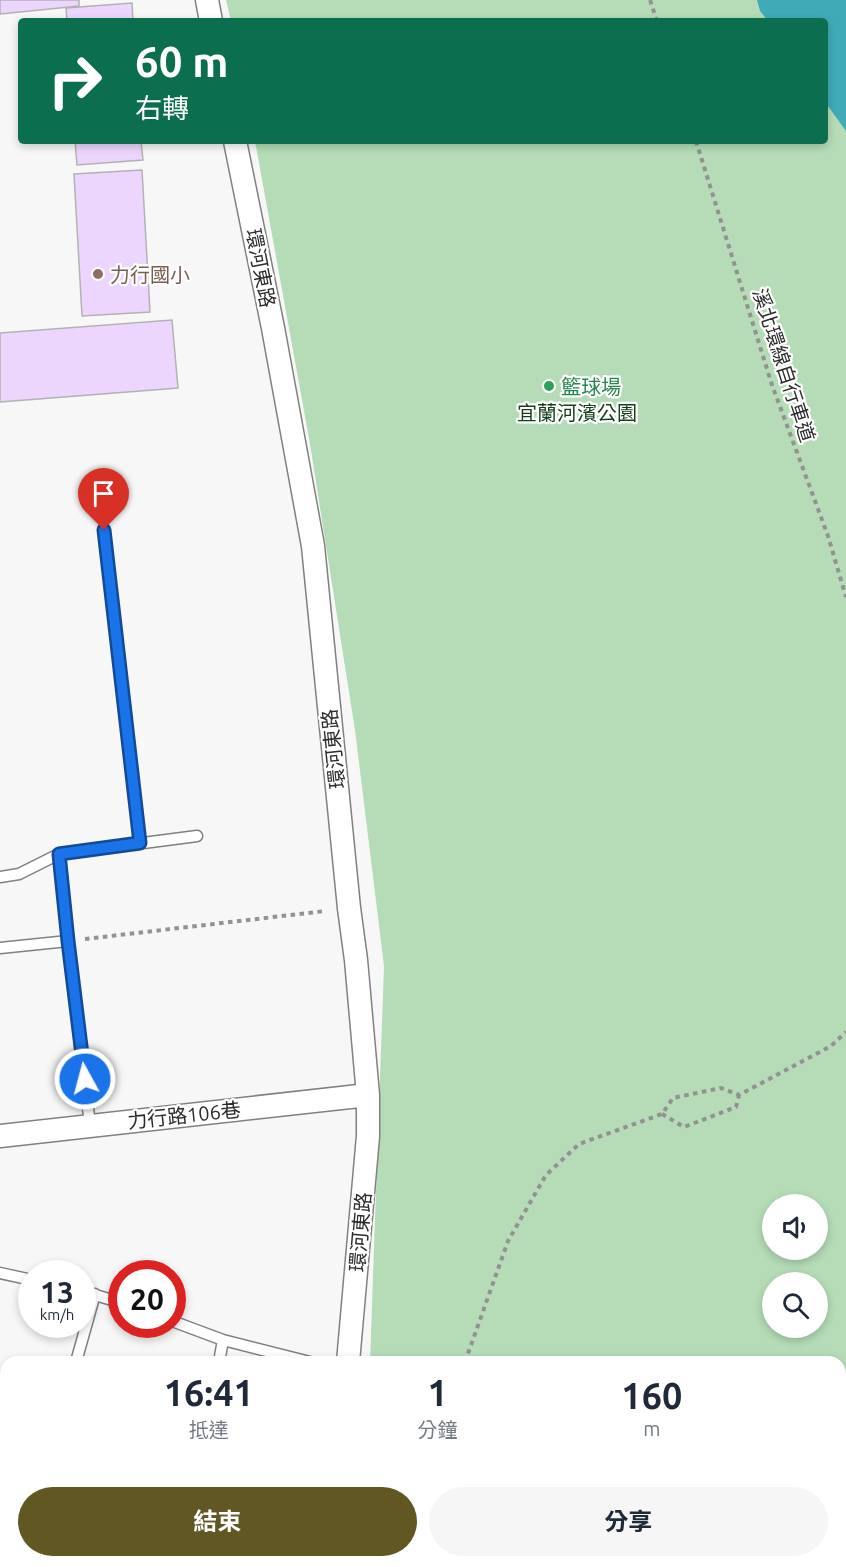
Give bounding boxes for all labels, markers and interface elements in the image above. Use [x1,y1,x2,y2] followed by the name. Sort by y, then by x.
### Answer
[135,38,229,85] text: 60 m
[36,42,114,120] icon: right
[135,93,189,123] text: 右轉
[242,227,280,309] street label: 環河東路
[110,263,190,286] place label: 力行國小
[91,267,105,281] marker: 力行國小
[748,285,820,445] street label: 溪北環線自行車道
[561,375,621,398] place label: 籃球場
[542,379,556,393] marker: 籃球場
[517,401,637,424] park label: 宜蘭河濱公園
[78,468,129,530] pin
[87,477,120,510] icon: arrive
[317,708,349,790] street label: 環河東路
[53,1047,117,1111] position arrow
[126,1098,242,1132] street label: 力行路106巷
[345,1191,375,1273] street label: 環河東路
[762,1194,828,1338] map controls
[762,1194,828,1260] button: sound
[108,1260,186,1338] speed limit sign: 20
[762,1272,828,1338] button: search
[40,1275,74,1309] text: 13
[40,1306,74,1323] text: km/h
[164,1372,254,1413] text: 16:41
[427,1372,448,1413] text: 1
[621,1375,682,1416] text: 160
[643,1417,660,1440] text: m
[189,1418,229,1441] text: 抵達
[418,1418,458,1441] text: 分鐘
[18,1487,417,1556] button: 結束
[429,1487,828,1556] button: 分享

